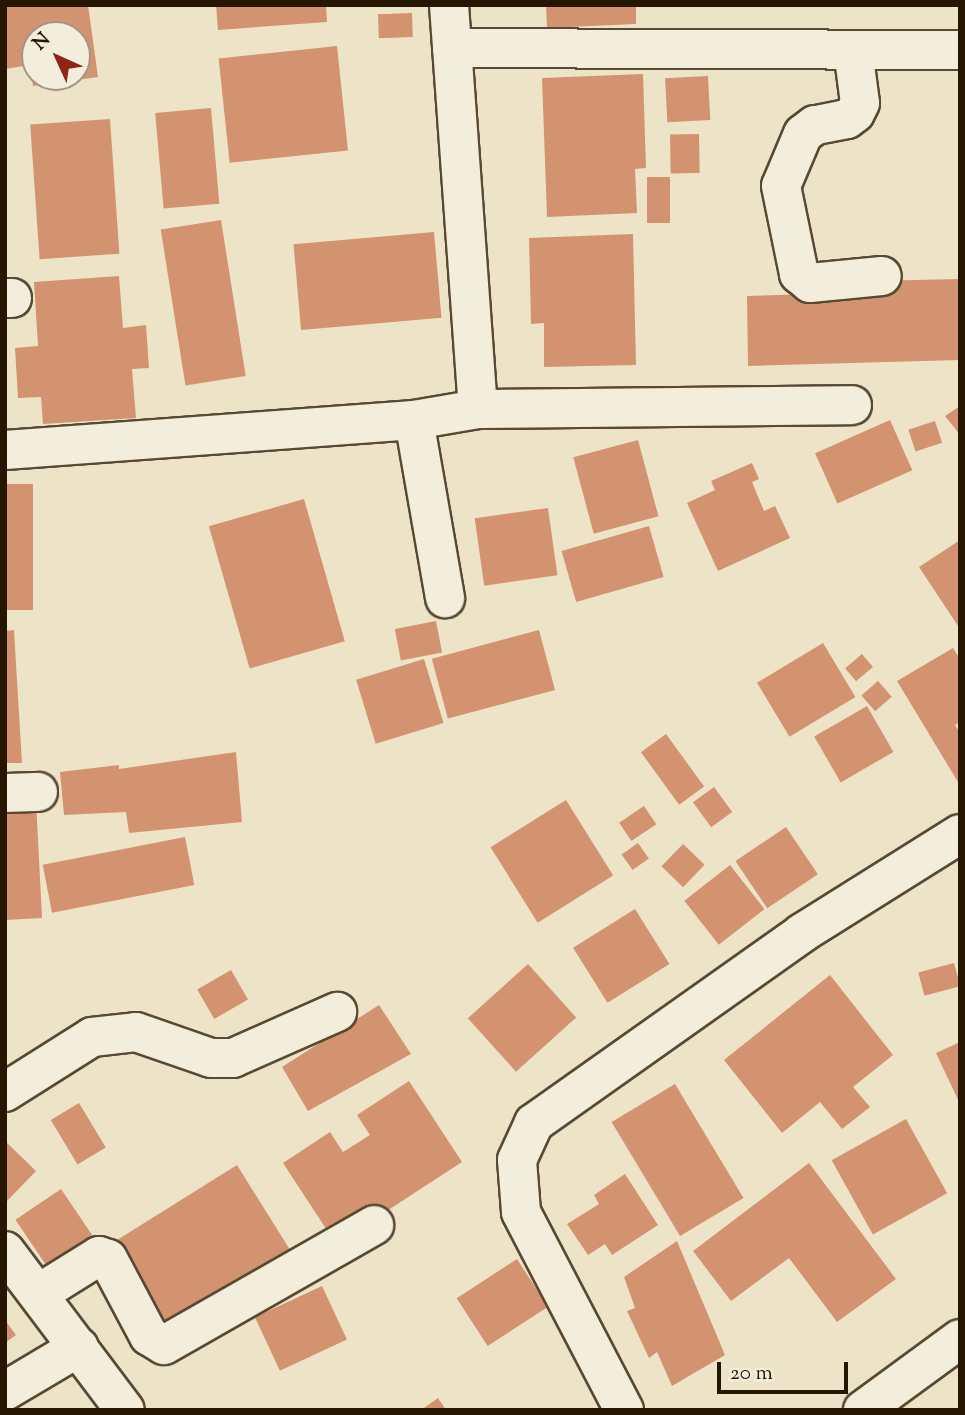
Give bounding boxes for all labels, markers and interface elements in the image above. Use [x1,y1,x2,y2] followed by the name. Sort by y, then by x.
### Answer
[21,21,91,91] north arrow
[27,27,57,57] text: N
[720,1348,851,1392] scale bar
[730,1359,773,1389] text: 20 m

